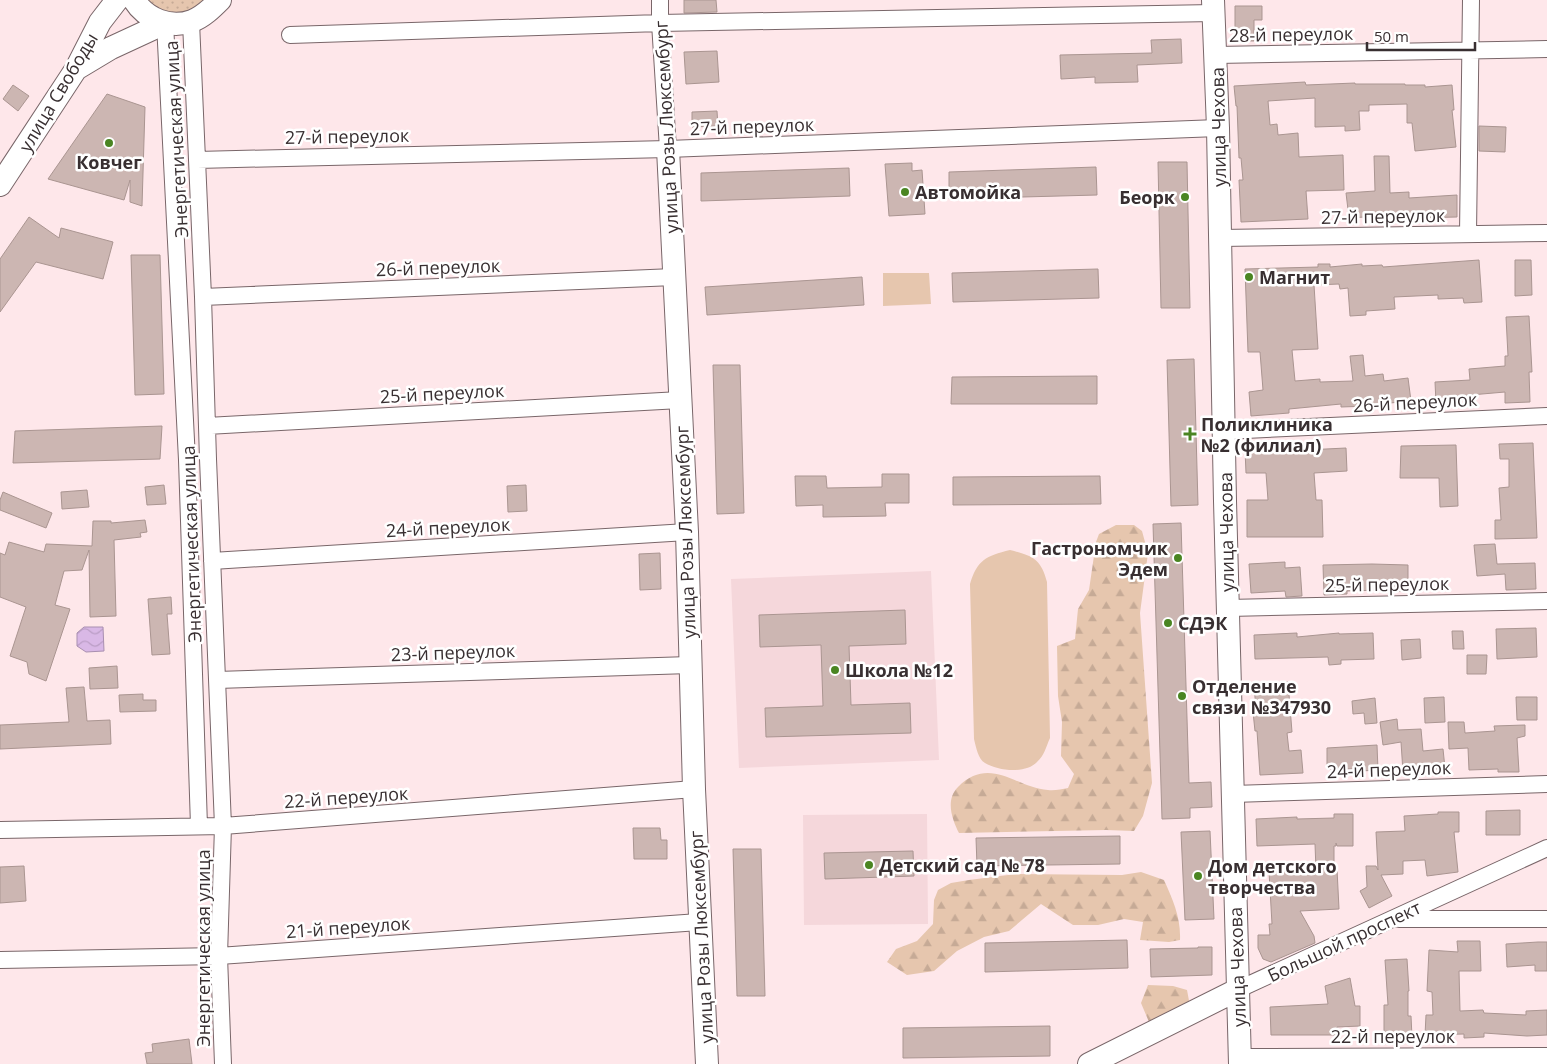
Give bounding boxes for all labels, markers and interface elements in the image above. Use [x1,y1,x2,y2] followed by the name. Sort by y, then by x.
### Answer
[648,20,684,234] street label: улица Розы Люксембург
[1367,20,1474,52] scale bar
[1229,21,1354,47] street label: 28-й переулок
[1374,26,1409,46] text: 50 m
[13,28,103,156] street label: улица Свободы
[159,40,193,238] street label: Энергетическая улица
[1205,67,1231,187] street label: улица Чехова
[689,112,815,140] street label: 27-й переулок
[285,123,410,149] street label: 27-й переулок
[103,137,115,149] marker: Ковчег
[76,150,142,174] place label: Ковчег
[915,180,1021,204] place label: Автомойка
[1119,185,1176,209] place label: Беорк
[899,186,911,198] marker: Автомойка
[1179,191,1191,203] marker: Беорк
[1321,203,1446,229] street label: 27-й переулок
[375,253,501,281] street label: 26-й переулок
[1259,265,1330,289] place label: Магнит
[1243,271,1255,283] marker: Магнит
[379,378,505,408] street label: 25-й переулок
[1352,387,1478,417] street label: 26-й переулок
[1201,412,1333,457] place label: Поликлиника №2 (филиал)
[669,425,701,639] street label: улица Розы Люксембург
[1183,427,1197,441] marker: Поликлиника №2 (филиал)
[176,445,206,643] street label: Энергетическая улица
[1213,472,1239,592] street label: улица Чехова
[385,512,511,542] street label: 24-й переулок
[1031,536,1169,581] place label: Гастрономчик Эдем
[1172,552,1184,564] marker: Гастрономчик Эдем
[1325,571,1450,597] street label: 25-й переулок
[1178,611,1228,635] place label: СДЭК
[1162,617,1174,629] marker: СДЭК
[390,638,516,666] street label: 23-й переулок
[845,658,953,682] place label: Школа №12
[829,664,841,676] marker: Школа №12
[1192,674,1331,719] place label: Отделение связи №347930
[1176,690,1188,702] marker: Отделение связи №347930
[1326,755,1452,783] street label: 24-й переулок
[283,781,410,813] street label: 22-й переулок
[683,830,719,1044] street label: улица Розы Люксембург
[191,849,215,1047] street label: Энергетическая улица
[879,853,1045,877] place label: Детский сад № 78
[1208,854,1337,899] place label: Дом детского творчества
[863,859,875,871] marker: Детский сад № 78
[1192,870,1204,882] marker: Дом детского творчества
[1264,895,1425,987] street label: Большой проспект
[1223,907,1251,1027] street label: улица Чехова
[285,911,412,943] street label: 21-й переулок
[1331,1024,1456,1048] street label: 22-й переулок

